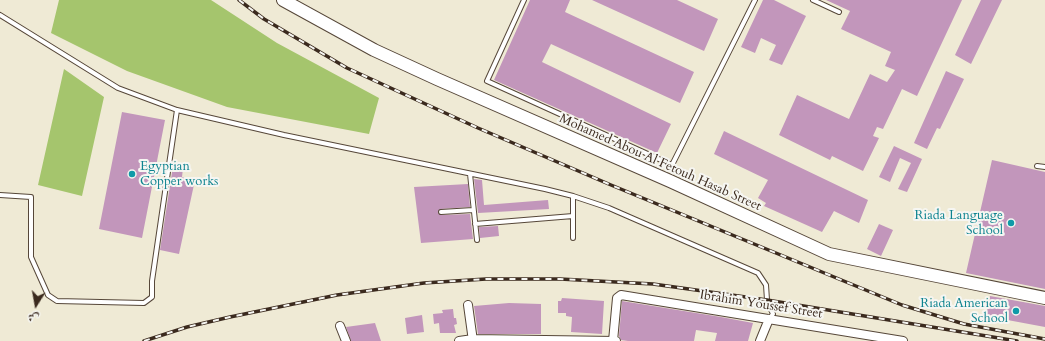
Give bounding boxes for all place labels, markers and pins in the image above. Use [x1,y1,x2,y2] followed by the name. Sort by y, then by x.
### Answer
[140,159,218,190] place label: Egyptian Copper works
[127,169,137,179] marker: Egyptian Copper works
[915,208,1003,239] place label: Riada Language School
[1006,218,1016,228] marker: Riada Language School
[920,296,1008,327] place label: Riada American School
[1011,306,1021,316] marker: Riada American School

